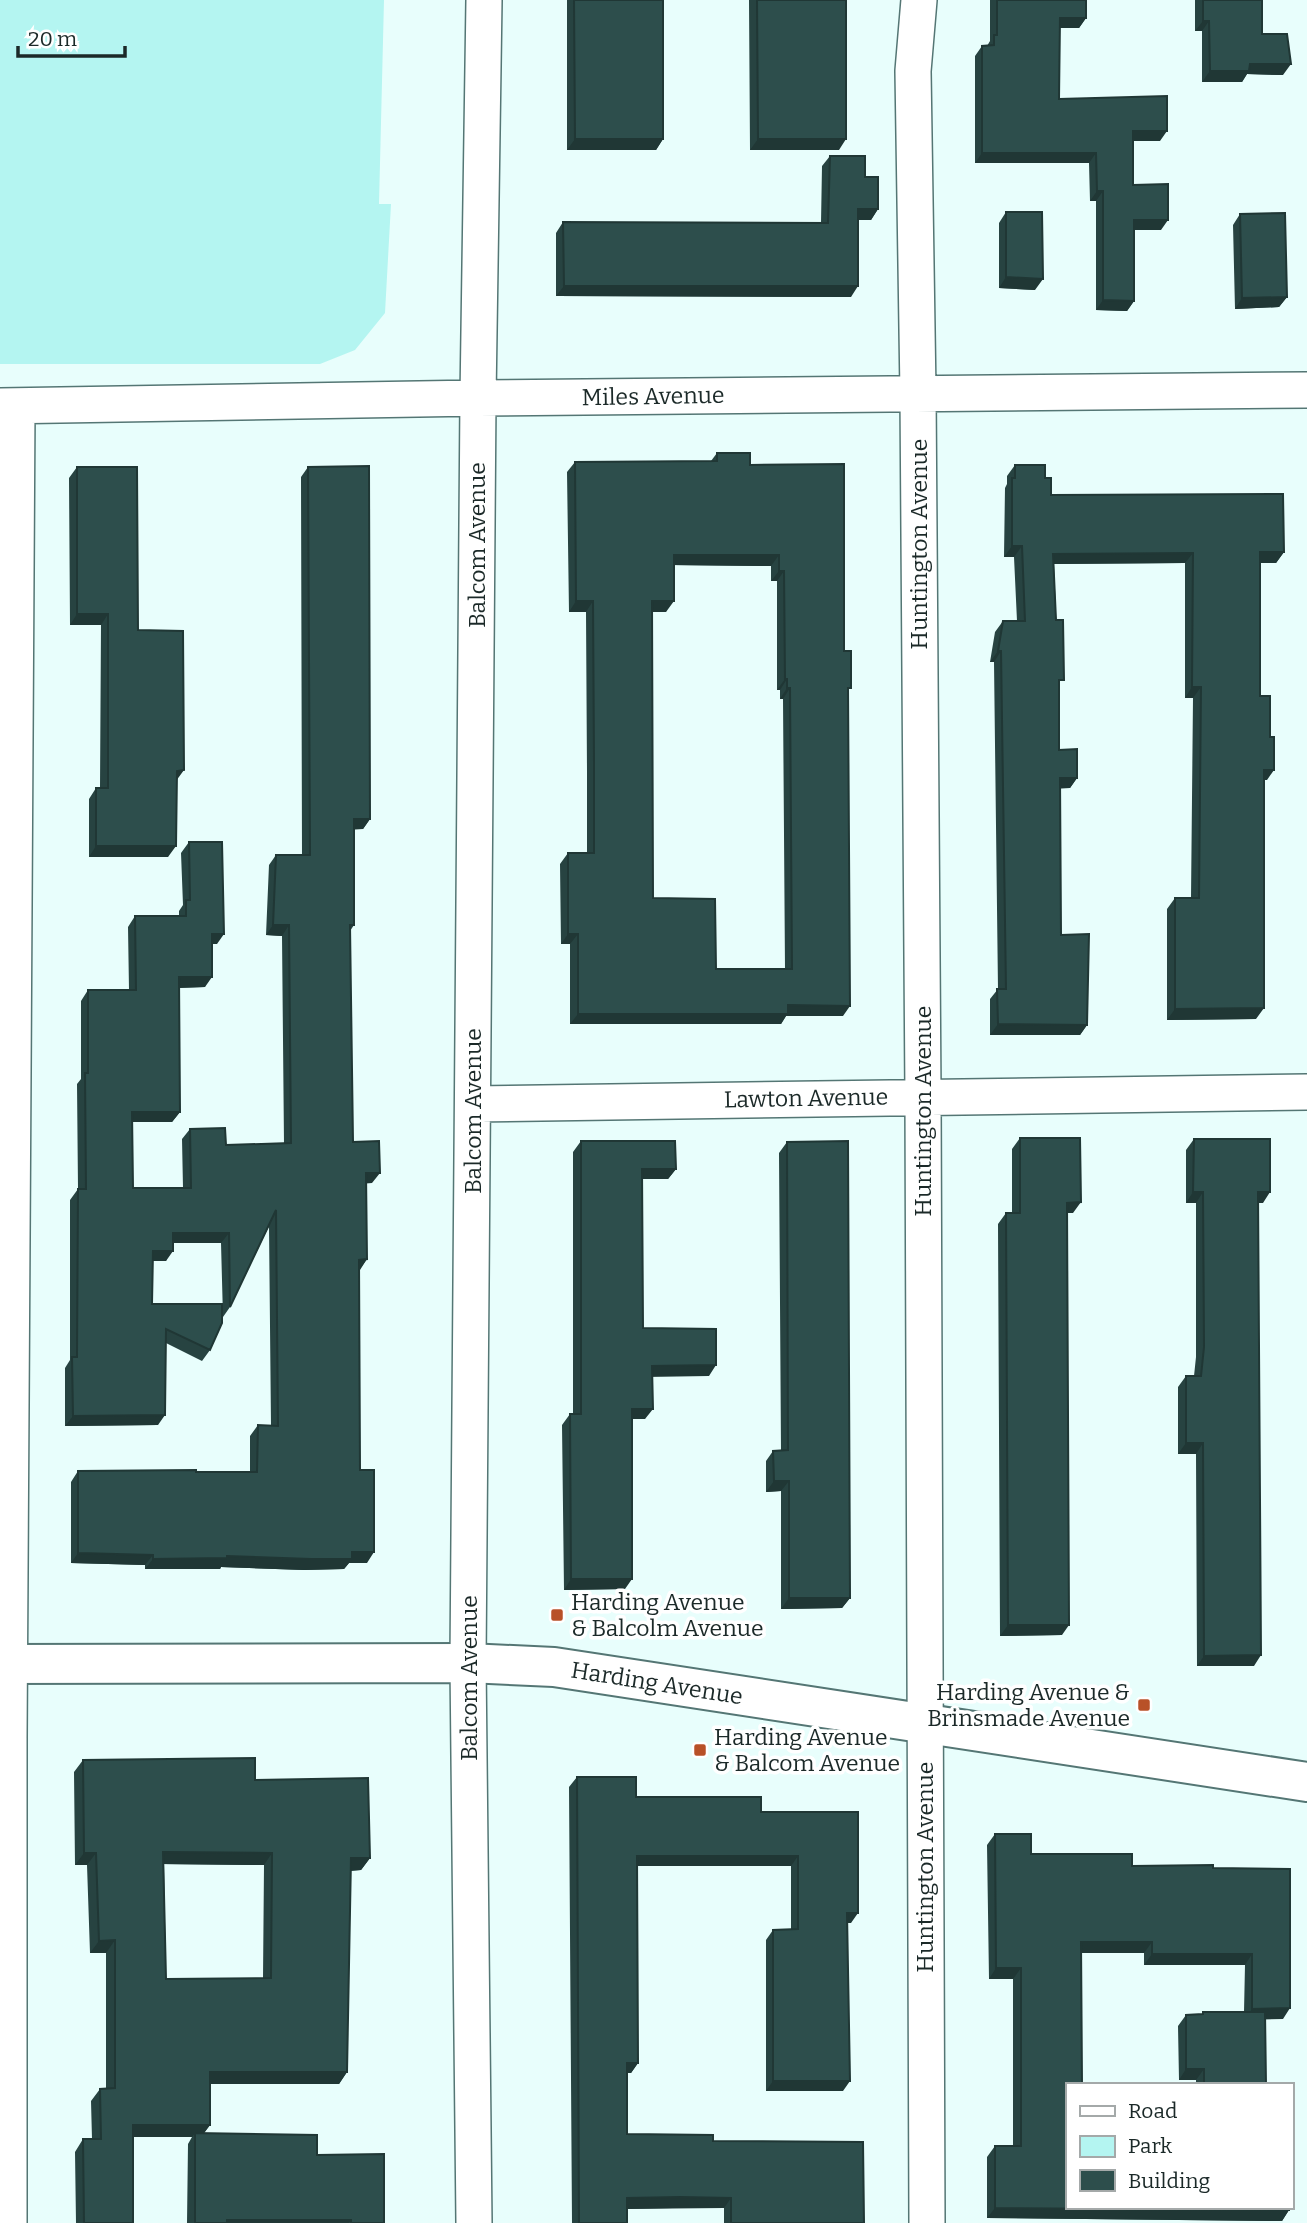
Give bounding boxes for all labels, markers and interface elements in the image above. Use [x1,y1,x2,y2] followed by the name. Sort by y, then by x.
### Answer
[18,14,124,58] scale bar
[28,26,77,52] text: 20 m
[581,381,725,411] street label: Miles Avenue
[905,439,933,649] street label: Huntington Avenue
[463,462,491,628] street label: Balcom Avenue
[909,1006,937,1216] street label: Huntington Avenue
[459,1028,487,1194] street label: Balcom Avenue
[724,1083,888,1113] street label: Lawton Avenue
[571,1588,764,1642] place label: Harding Avenue & Balcolm Avenue
[455,1595,483,1761] street label: Balcom Avenue
[549,1607,565,1623] marker: Harding Avenue & Balcolm Avenue
[569,1656,745,1710] street label: Harding Avenue
[927,1678,1130,1732] place label: Harding Avenue & Brinsmade Avenue
[1136,1697,1152,1713] marker: Harding Avenue & Brinsmade Avenue
[714,1723,900,1777] place label: Harding Avenue & Balcom Avenue
[692,1742,708,1758] marker: Harding Avenue & Balcom Avenue
[911,1762,939,1972] street label: Huntington Avenue
[1066,2083,1293,2209] legend
[1128,2098,1177,2124] text: Road
[1128,2133,1172,2159] text: Park
[1128,2168,1211,2194] text: Building

